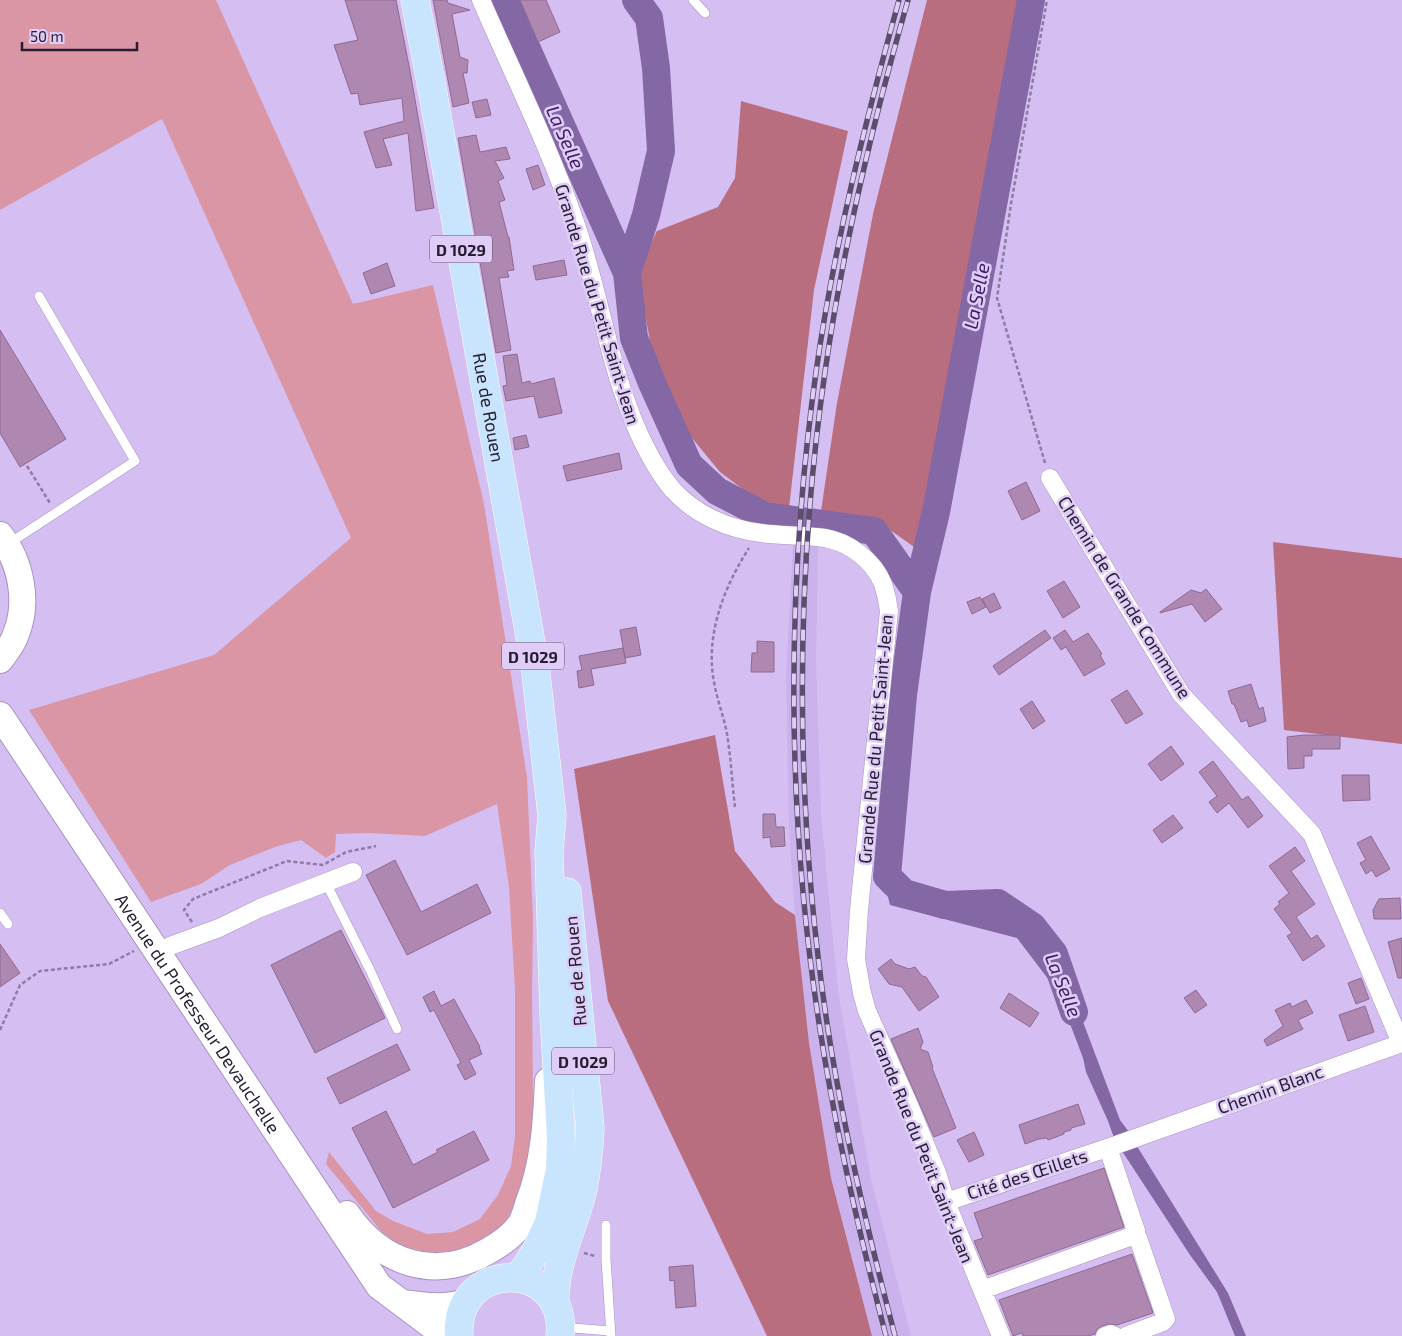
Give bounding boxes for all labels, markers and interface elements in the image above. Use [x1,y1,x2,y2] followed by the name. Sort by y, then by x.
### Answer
[22,20,138,52] scale bar
[30,27,64,45] text: 50 m
[542,102,590,172] water label: La Selle
[551,181,645,427] street label: Grande Rue du Petit Saint-Jean
[430,235,492,262] road number: D 1029
[958,261,994,331] water label: La Selle
[468,351,510,464] street label: Rue de Rouen
[1054,492,1196,702] street label: Chemin de Grande Commune
[853,613,897,865] street label: Grande Rue du Petit Saint-Jean
[502,642,564,669] road number: D 1029
[111,889,285,1137] street label: Avenue du Professeur Devauchelle
[559,915,591,1027] street label: Rue de Rouen
[1041,950,1087,1020] water label: La Selle
[865,1026,979,1266] street label: Grande Rue du Petit Saint-Jean
[552,1048,614,1074] road number: D 1029
[1214,1060,1326,1118] street label: Chemin Blanc
[964,1144,1090,1204] street label: Cité des Œillets

